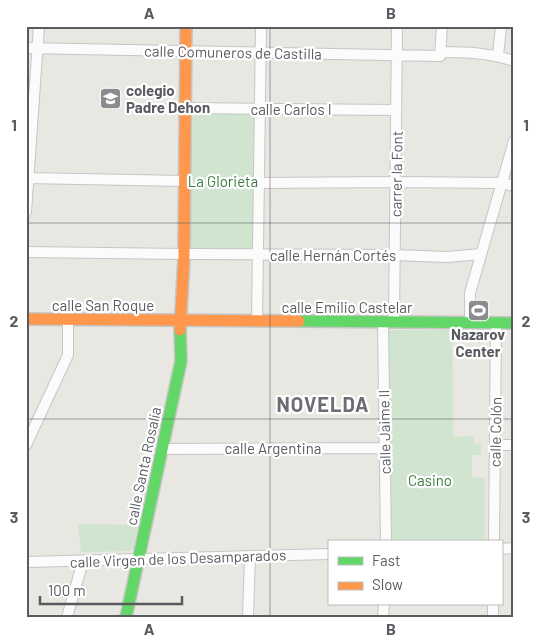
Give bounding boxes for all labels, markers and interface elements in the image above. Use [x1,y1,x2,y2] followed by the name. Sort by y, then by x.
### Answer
[144,3,155,22] text: A
[386,3,396,22] text: B
[144,41,322,63] street label: calle Comuneros de Castilla
[126,81,210,116] place label: colegio Padre Dehon
[98,87,122,111] school or university icon: colegio Padre Dehon
[250,100,332,118] street label: calle Carlos I
[11,115,17,134] text: 1
[523,115,529,134] text: 1
[386,131,406,217] street label: carrer la Font
[188,172,258,190] park label: La Glorieta
[270,246,396,264] street label: calle Hernán Cortés
[52,296,154,314] street label: calle San Roque
[282,298,413,316] street label: calle Emilio Castelar
[466,299,490,323] sports icon: Nazarov Center
[10,311,19,330] text: 2
[522,311,531,330] text: 2
[451,325,505,360] place label: Nazarov Center
[374,390,394,474] street label: calle Jaime II
[277,392,369,416] district label: NOVELDA
[485,397,505,467] street label: calle Colón
[122,405,164,527] street label: calle Santa Rosalía
[225,439,321,457] street label: calle Argentina
[408,471,452,489] park label: Casino
[10,507,18,526] text: 3
[522,507,530,526] text: 3
[328,540,502,606] legend
[70,545,286,571] street label: calle Virgen de los Desamparados
[372,551,400,569] text: Fast
[40,573,182,605] scale bar
[372,575,403,593] text: Slow
[48,581,86,599] text: 100 m
[144,619,155,638] text: A
[386,619,396,638] text: B

